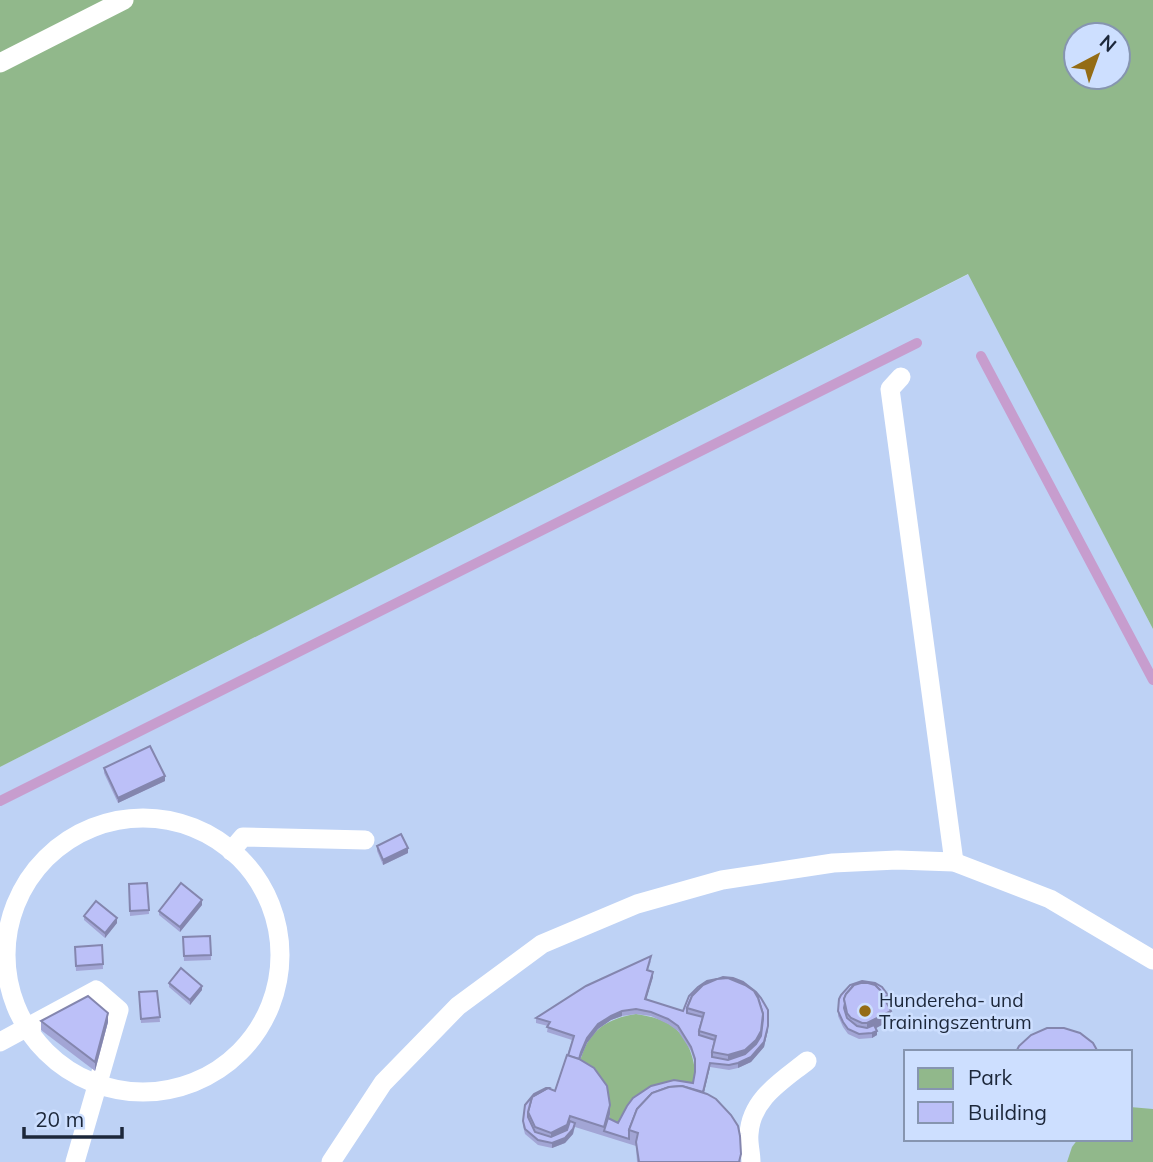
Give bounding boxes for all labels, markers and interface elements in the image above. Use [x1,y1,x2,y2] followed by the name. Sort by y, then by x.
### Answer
[1062,21,1132,91] north arrow
[1095,29,1121,57] text: N
[879,988,1032,1034] place label: Hundereha- und Trainingszentrum
[857,1003,873,1019] marker: Hundereha- und Trainingszentrum
[904,1050,1132,1141] legend
[968,1064,1012,1090] text: Park
[24,1096,122,1140] scale bar
[968,1099,1047,1125] text: Building
[35,1106,84,1132] text: 20 m

